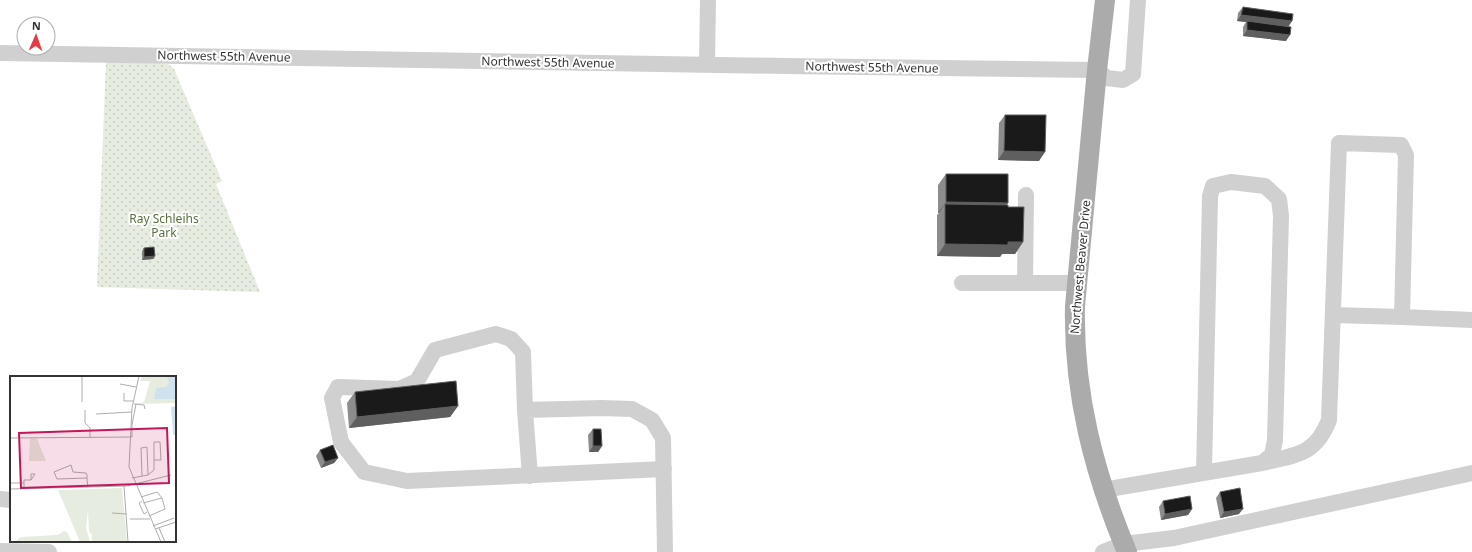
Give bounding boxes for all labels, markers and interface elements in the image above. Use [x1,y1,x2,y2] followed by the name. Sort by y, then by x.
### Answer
[16,16,56,56] north arrow
[32,18,41,33] text: N
[157,46,291,66] street label: Northwest 55th Avenue
[481,52,615,72] street label: Northwest 55th Avenue
[805,57,939,77] street label: Northwest 55th Avenue
[1066,199,1094,335] street label: Northwest Beaver Drive
[129,210,199,241] park label: Ray Schleihs Park
[10,376,176,542] inset map

